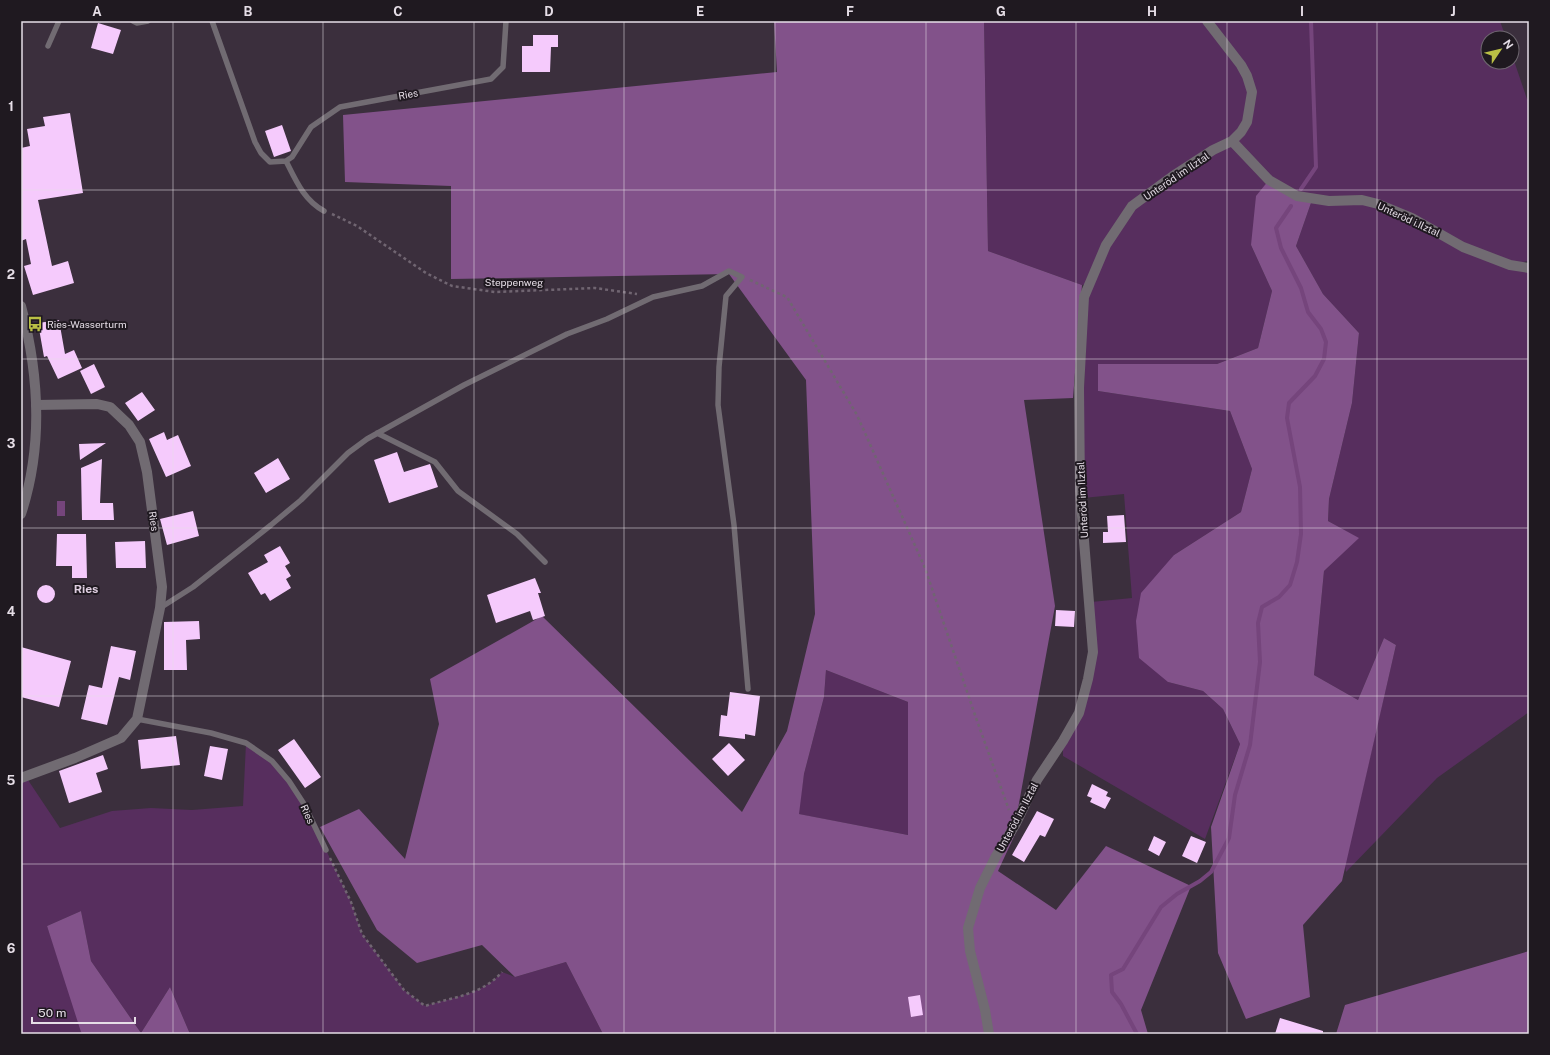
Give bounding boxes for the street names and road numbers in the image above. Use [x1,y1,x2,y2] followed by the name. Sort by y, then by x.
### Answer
[397,86,419,102] street label: Ries
[1141,150,1211,202] street label: Unteröd im Ilztal
[1376,199,1442,239] street label: Unteröd i.Ilztal
[485,276,543,288] street label: Steppenweg
[1074,461,1090,539] street label: Unteröd im Ilztal
[147,510,161,532] street label: Ries
[994,780,1040,854] street label: Unteröd im Ilztal
[298,802,318,826] street label: Ries

